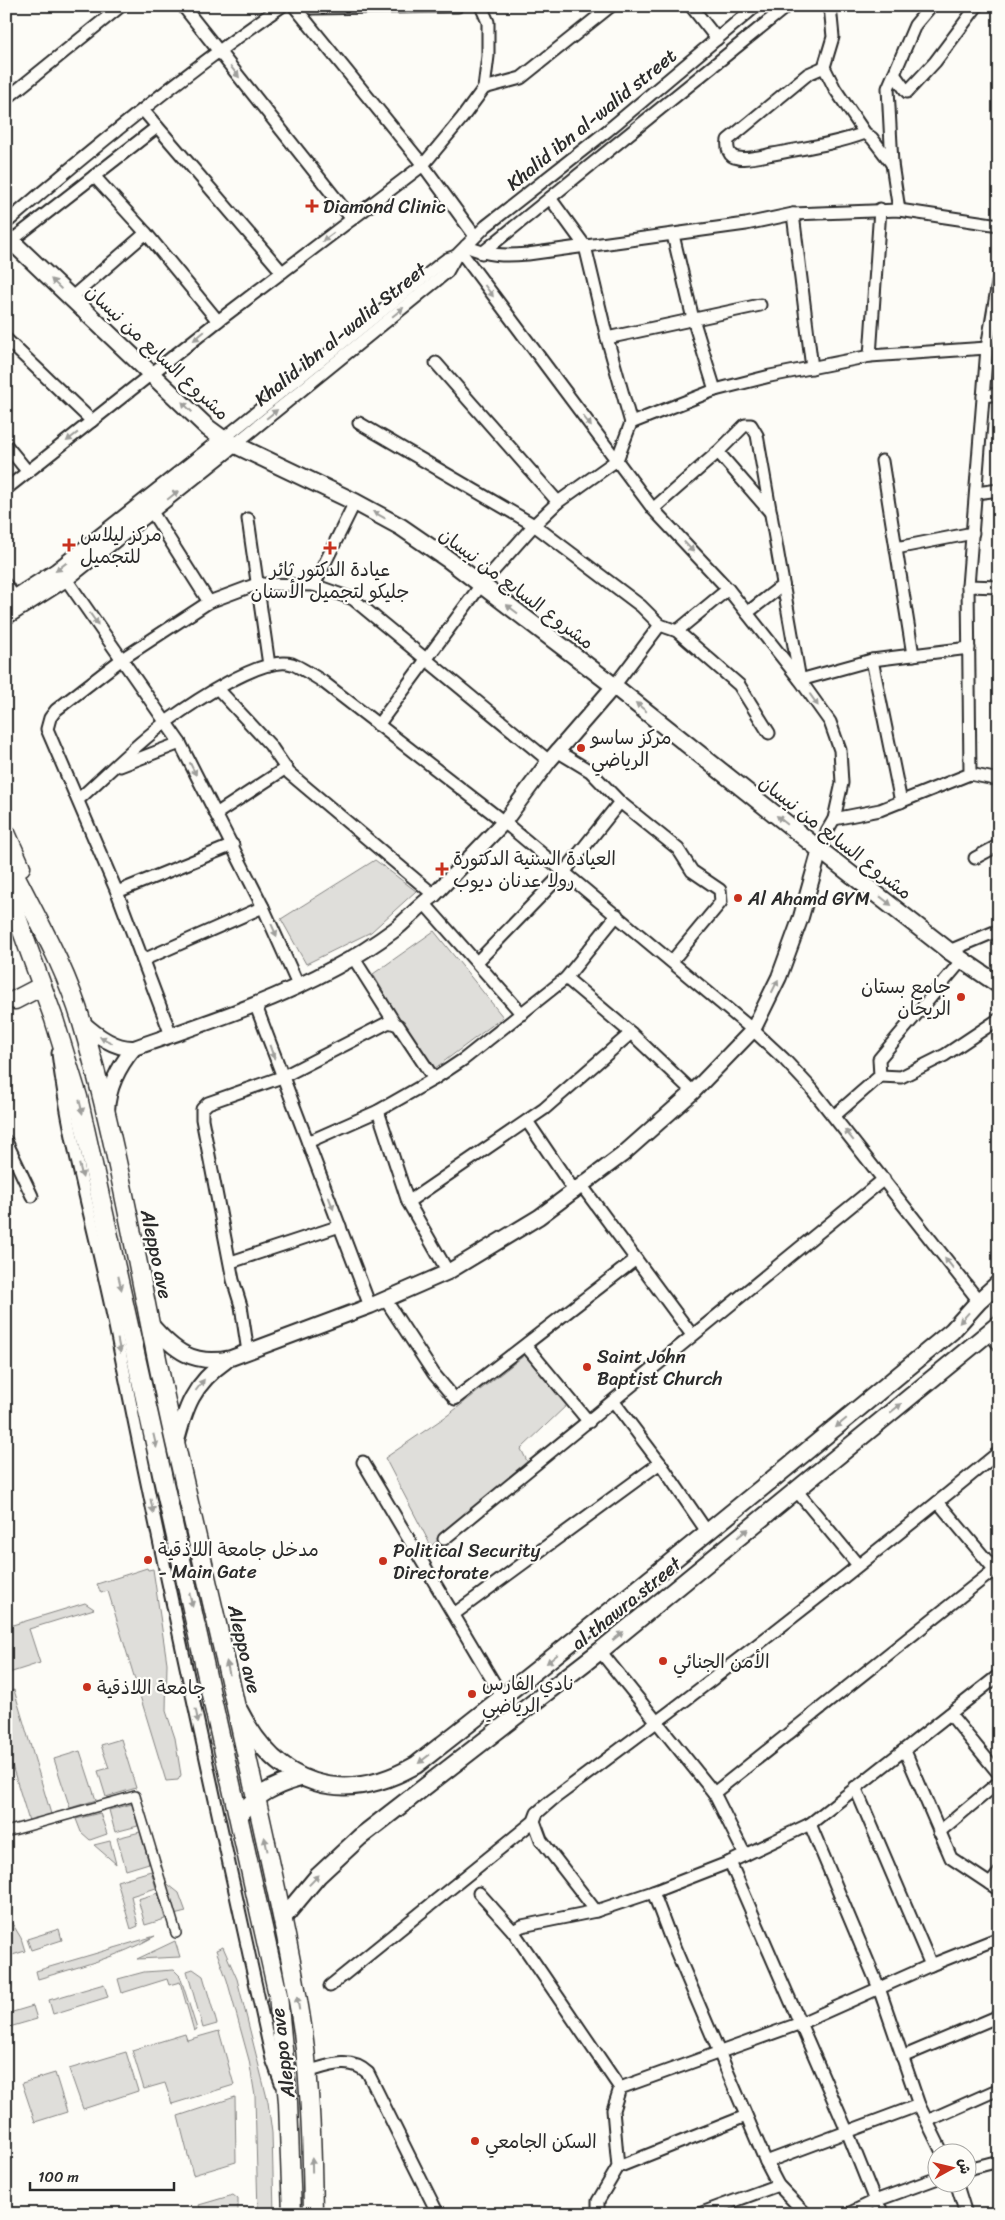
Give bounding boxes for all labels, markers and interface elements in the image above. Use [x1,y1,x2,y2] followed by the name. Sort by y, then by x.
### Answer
[498,40,684,199] street label: Khalid ibn al-walid street
[230,65,240,79] one-way arrow
[323,190,446,223] place label: Diamond Clinic
[305,199,319,213] marker: Diamond Clinic
[321,232,335,242] one-way arrow
[246,253,435,415] street label: Khalid ibn al-walid Street
[78,276,238,429] street label: مشروع السابع من نيسان
[50,278,62,290] one-way arrow
[484,284,494,298] one-way arrow
[391,306,404,317] one-way arrow
[193,330,206,341] one-way arrow
[181,401,193,413] one-way arrow
[265,409,278,420] one-way arrow
[582,414,593,427] one-way arrow
[66,432,79,443] one-way arrow
[166,490,179,501] one-way arrow
[373,511,386,520] one-way arrow
[80,518,162,573] place label: مركز ليلاس للتجميل
[432,519,602,658] street label: مشروع السابع من نيسان
[62,538,76,552] marker: مركز ليلاس للتجميل
[323,541,337,555] marker: عيادة الدكتور ثائر جليكو لتجميل الأسنان
[683,541,695,553] one-way arrow
[251,553,409,608] place label: عيادة الدكتور ثائر جليكو لتجميل الأسنان
[54,562,68,572] one-way arrow
[505,604,519,614] one-way arrow
[89,612,99,626] one-way arrow
[809,693,819,707] one-way arrow
[635,702,648,713] one-way arrow
[589,721,672,776] place label: مركز ساسو الرياضي
[575,742,587,754] marker: مركز ساسو الرياضي
[189,762,197,776] one-way arrow
[751,767,920,908] street label: مشروع السابع من نيسان
[776,814,789,825] one-way arrow
[453,842,616,897] place label: العيادة السنية الدكتورة رولا عدنان ديوب
[435,862,449,876] marker: العيادة السنية الدكتورة رولا عدنان ديوب
[747,882,870,915] place label: Al Ahamd GYM
[732,892,744,904] marker: Al Ahamd GYM
[879,896,892,907] one-way arrow
[270,923,278,937] one-way arrow
[861,970,951,1025] place label: جامع بستان الريحان
[771,979,779,994] one-way arrow
[955,991,967,1003] marker: جامع بستان الريحان
[99,1036,113,1044] one-way arrow
[269,1044,276,1059] one-way arrow
[77,1099,85,1114] one-way arrow
[843,1129,854,1142] one-way arrow
[77,1163,85,1178] one-way arrow
[327,1196,335,1211] one-way arrow
[131,1205,182,1302] street label: Aleppo ave
[944,1256,955,1269] one-way arrow
[116,1275,124,1290] one-way arrow
[958,1311,970,1323] one-way arrow
[116,1339,124,1355] one-way arrow
[597,1340,722,1395] place label: Saint John Baptist Church
[581,1361,593,1373] marker: Saint John Baptist Church
[195,1379,206,1392] one-way arrow
[889,1402,902,1413] one-way arrow
[835,1418,848,1429] one-way arrow
[151,1434,159,1449] one-way arrow
[148,1498,156,1513] one-way arrow
[737,1528,750,1539] one-way arrow
[158,1533,319,1588] place label: مدخل جامعة اللاذقية - Main Gate
[393,1534,540,1589] place label: Political Security Directorate
[564,1548,690,1658] street label: al thawra street
[142,1554,154,1566] marker: مدخل جامعة اللاذقية - Main Gate
[377,1555,389,1567] marker: Political Security Directorate
[187,1592,195,1608] one-way arrow
[218,1600,271,1697] street label: Aleppo ave
[611,1631,624,1642] one-way arrow
[673,1645,770,1678] place label: الأمن الجنائي
[546,1653,559,1664] one-way arrow
[657,1655,669,1667] marker: الأمن الجنائي
[224,1661,232,1676] one-way arrow
[482,1667,574,1722] place label: نادي الفارس الرياضي
[97,1671,206,1704] place label: جامعة اللاذقية
[81,1681,93,1693] marker: جامعة اللاذقية
[466,1688,478,1700] marker: نادي الفارس الرياضي
[193,1708,201,1723] one-way arrow
[418,1753,431,1764] one-way arrow
[262,1835,270,1851] one-way arrow
[308,1875,320,1887] one-way arrow
[293,1995,301,2011] one-way arrow
[261,2006,305,2101] street label: Aleppo ave
[485,2125,597,2158] place label: السكن الجامعي
[469,2135,481,2147] marker: السكن الجامعي
[928,2142,978,2192] north arrow
[308,2157,316,2173] one-way arrow
[951,2157,978,2176] text: ش
[30,2160,174,2192] scale bar
[38,2164,79,2190] text: 100 m

